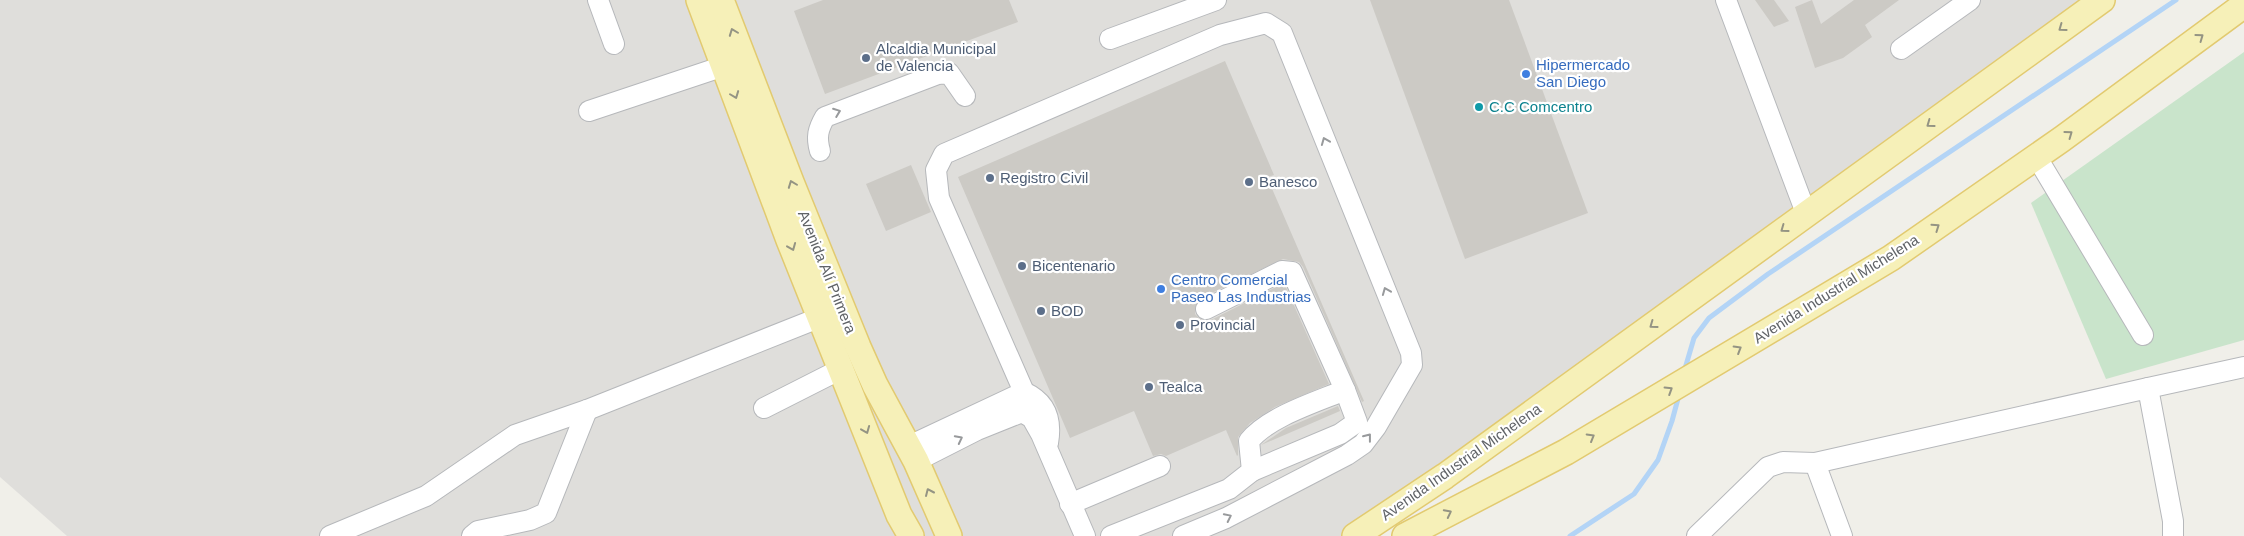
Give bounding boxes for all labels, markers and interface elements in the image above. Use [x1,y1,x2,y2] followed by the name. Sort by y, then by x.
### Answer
[2059,23,2068,31] one-way arrow
[729,28,740,37] one-way arrow
[2194,34,2204,43] one-way arrow
[876,40,996,74] place label: Alcaldia Municipal de Valencia
[860,52,872,64] marker: Alcaldia Municipal de Valencia
[1536,56,1630,90] place label: Hipermercado San Diego
[1520,68,1532,80] marker: Hipermercado San Diego
[729,90,739,98] one-way arrow
[1489,98,1592,115] place label: C.C Comcentro
[1473,101,1485,113] marker: C.C Comcentro
[832,108,840,118] one-way arrow
[1927,118,1936,126] one-way arrow
[2063,131,2072,139] one-way arrow
[1321,137,1331,146] one-way arrow
[1000,169,1088,186] place label: Registro Civil
[984,172,996,184] marker: Registro Civil
[1259,173,1317,190] place label: Banesco
[1243,176,1255,188] marker: Banesco
[787,180,798,189] one-way arrow
[795,208,860,337] street label: Avenida Alí Primera
[1780,223,1790,232] one-way arrow
[1930,224,1939,232] one-way arrow
[1750,230,1922,347] street label: Avenida Industrial Michelena
[786,242,796,251] one-way arrow
[1032,257,1115,274] place label: Bicentenario
[1016,260,1028,272] marker: Bicentenario
[1171,271,1311,305] place label: Centro Comercial Paseo Las Industrias
[1155,283,1167,295] marker: Centro Comercial Paseo Las Industrias
[1382,288,1392,296] one-way arrow
[1051,302,1084,319] place label: BOD
[1035,305,1047,317] marker: BOD
[1190,316,1255,333] place label: Provincial
[1174,319,1186,331] marker: Provincial
[1650,319,1659,327] one-way arrow
[1733,345,1742,355] one-way arrow
[1159,378,1203,395] place label: Tealca
[1143,381,1155,393] marker: Tealca
[1664,387,1673,397] one-way arrow
[1377,399,1545,523] street label: Avenida Industrial Michelena
[859,425,870,434] one-way arrow
[1586,433,1595,443] one-way arrow
[1363,434,1371,443] one-way arrow
[954,435,963,445] one-way arrow
[925,488,936,497] one-way arrow
[1443,509,1452,519] one-way arrow
[1223,512,1232,523] one-way arrow

